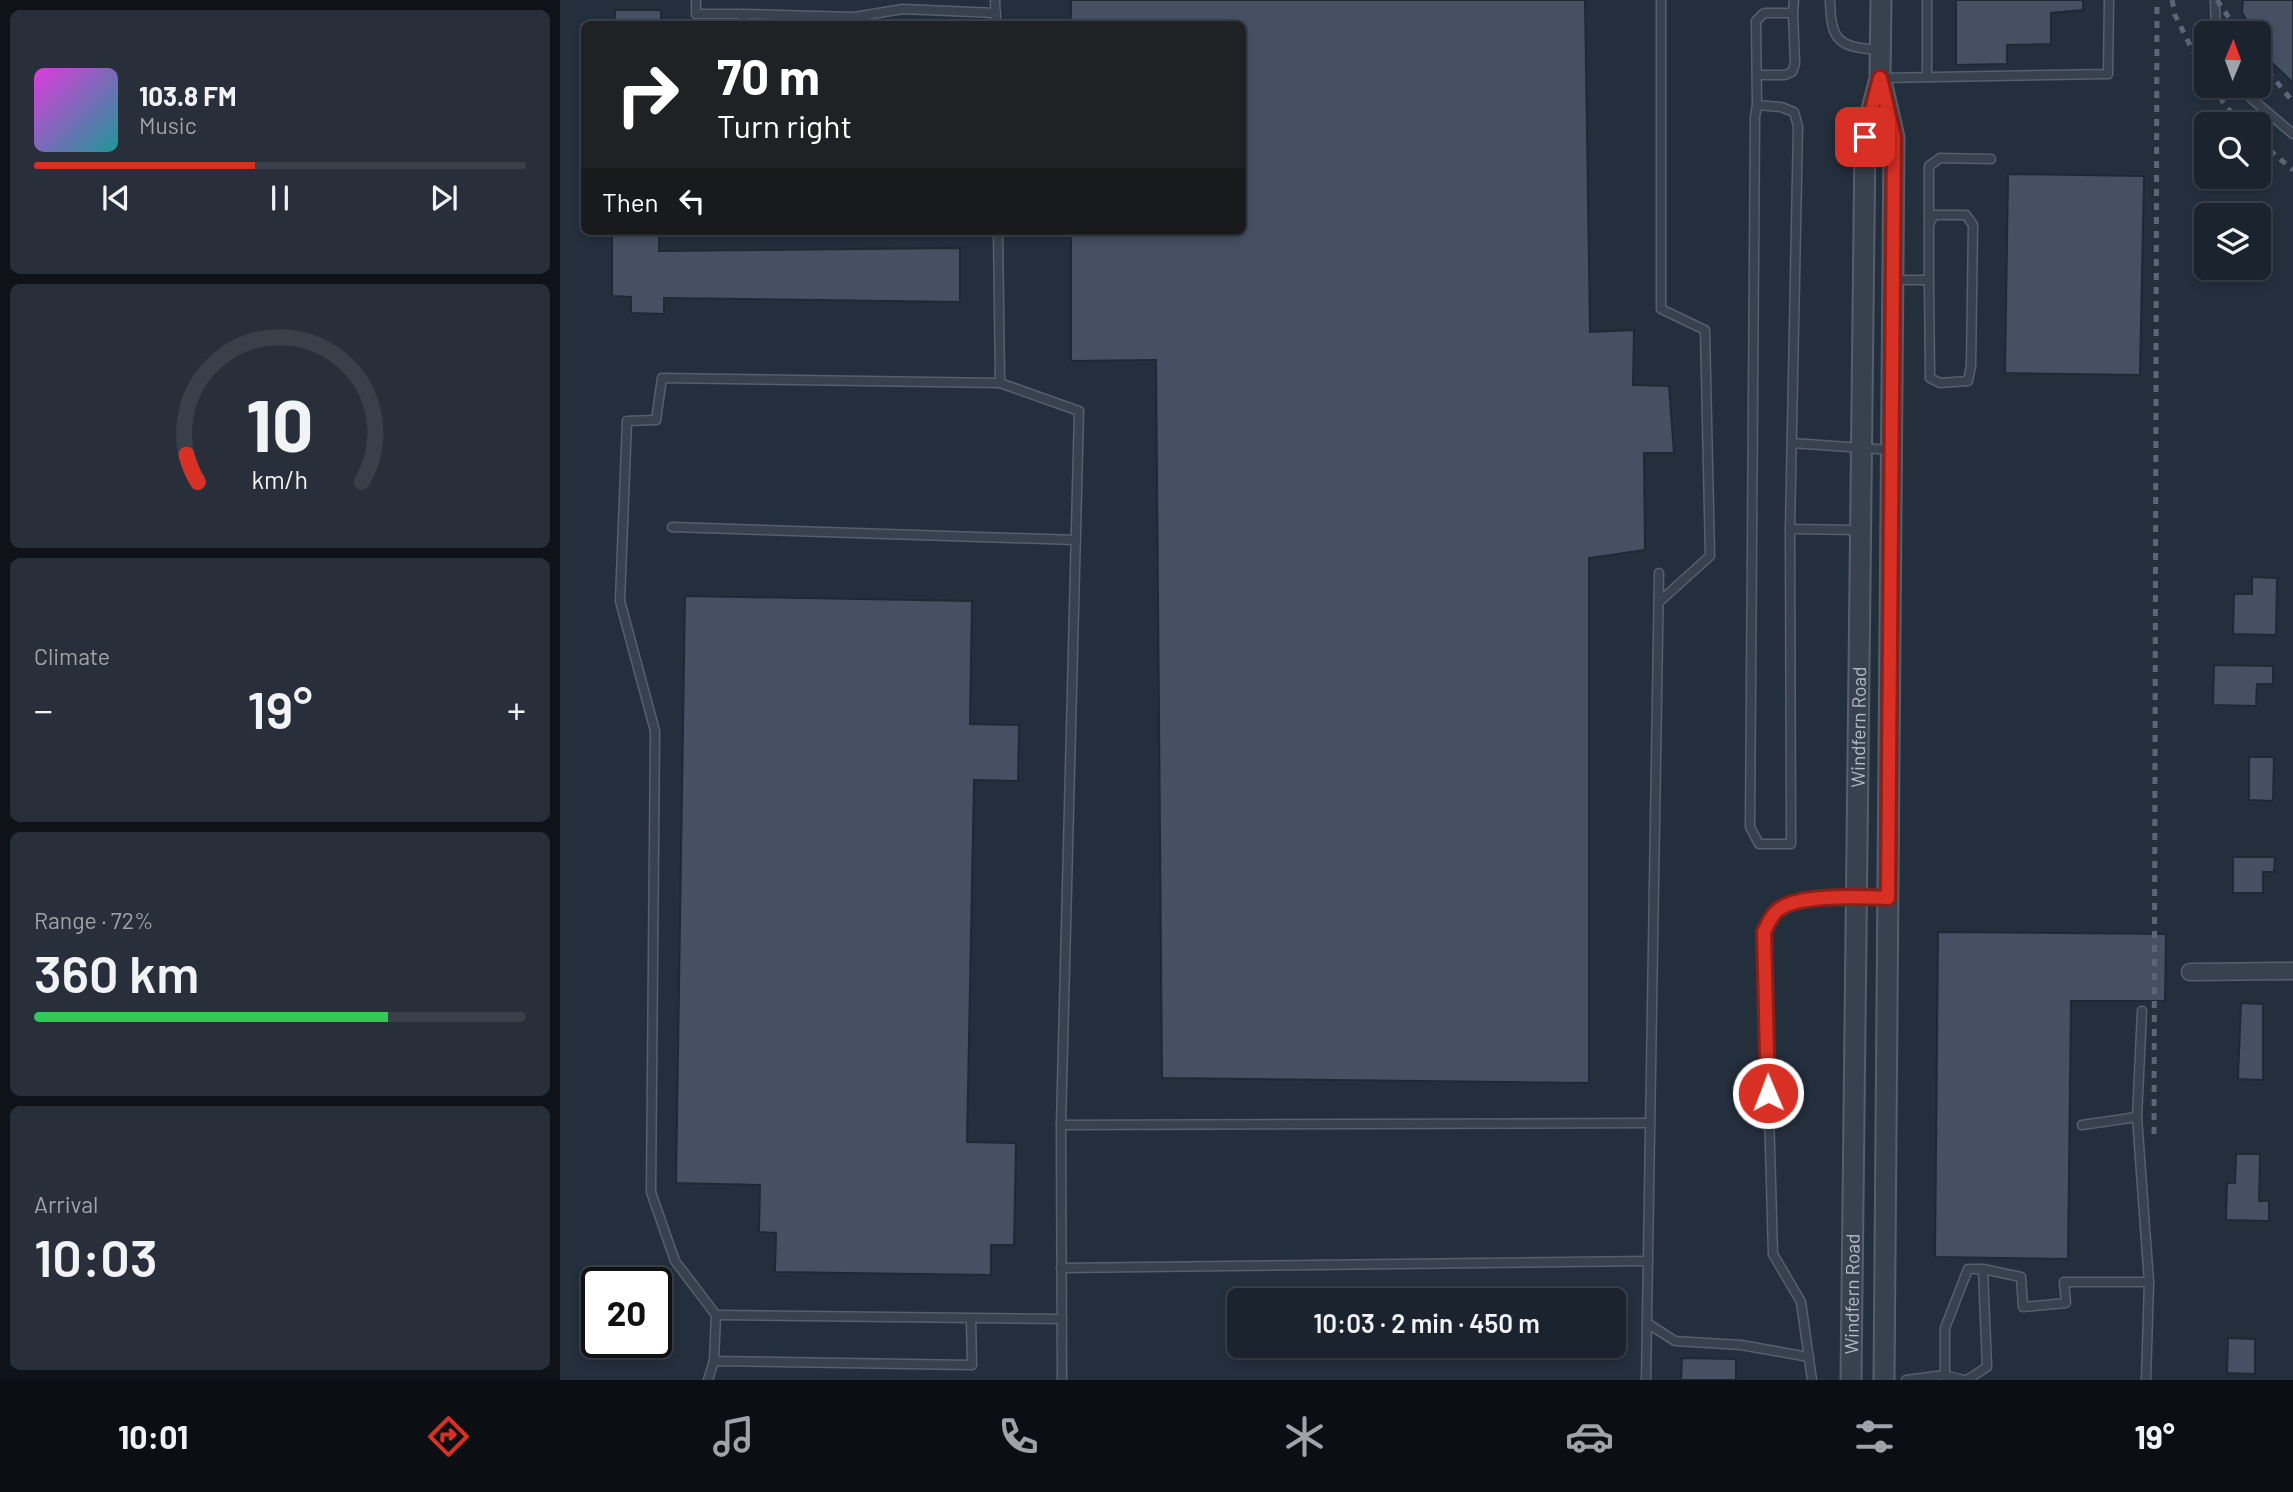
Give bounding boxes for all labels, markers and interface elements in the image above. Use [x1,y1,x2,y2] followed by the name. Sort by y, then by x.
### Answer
[2194,21,2272,98] north arrow
[2194,21,2271,280] map controls
[717,46,820,105] text: 70 m
[602,49,693,140] icon: right
[139,80,237,111] text: 103.8 FM
[717,106,852,144] text: Turn right
[1835,107,1895,167] pin
[139,111,197,139] text: Music
[2194,112,2271,189] button: search
[1846,118,1884,156] icon: arrive
[97,179,135,217] icon: previous
[261,179,299,217] icon: pause
[425,179,463,217] icon: next
[673,182,711,220] icon: left
[602,186,659,217] text: Then
[2194,203,2271,280] button: layers
[246,379,314,467] text: 10
[252,464,308,494] text: km/h
[34,642,110,670] text: Climate
[1846,666,1870,788] street label: Windfern Road
[247,677,313,739] text: 19°
[34,686,53,732] text: −
[507,686,526,732] text: +
[34,906,154,934] text: Range · 72%
[34,941,199,1003] text: 360 km
[1731,1056,1805,1130] position arrow
[34,1190,98,1218] text: Arrival
[34,1225,158,1287] text: 10:03
[1839,1233,1864,1355] street label: Windfern Road
[581,1267,672,1358] speed limit sign: 20
[1313,1307,1540,1338] text: 10:03 · 2 min · 450 m
[424,1412,473,1461] icon: directions
[709,1412,758,1461] icon: music
[994,1412,1043,1461] icon: phone
[1280,1412,1329,1461] icon: climate
[1565,1412,1614,1461] icon: car
[1850,1412,1899,1461] icon: filters
[118,1417,188,1455] text: 10:01
[2135,1417,2175,1455] text: 19°

